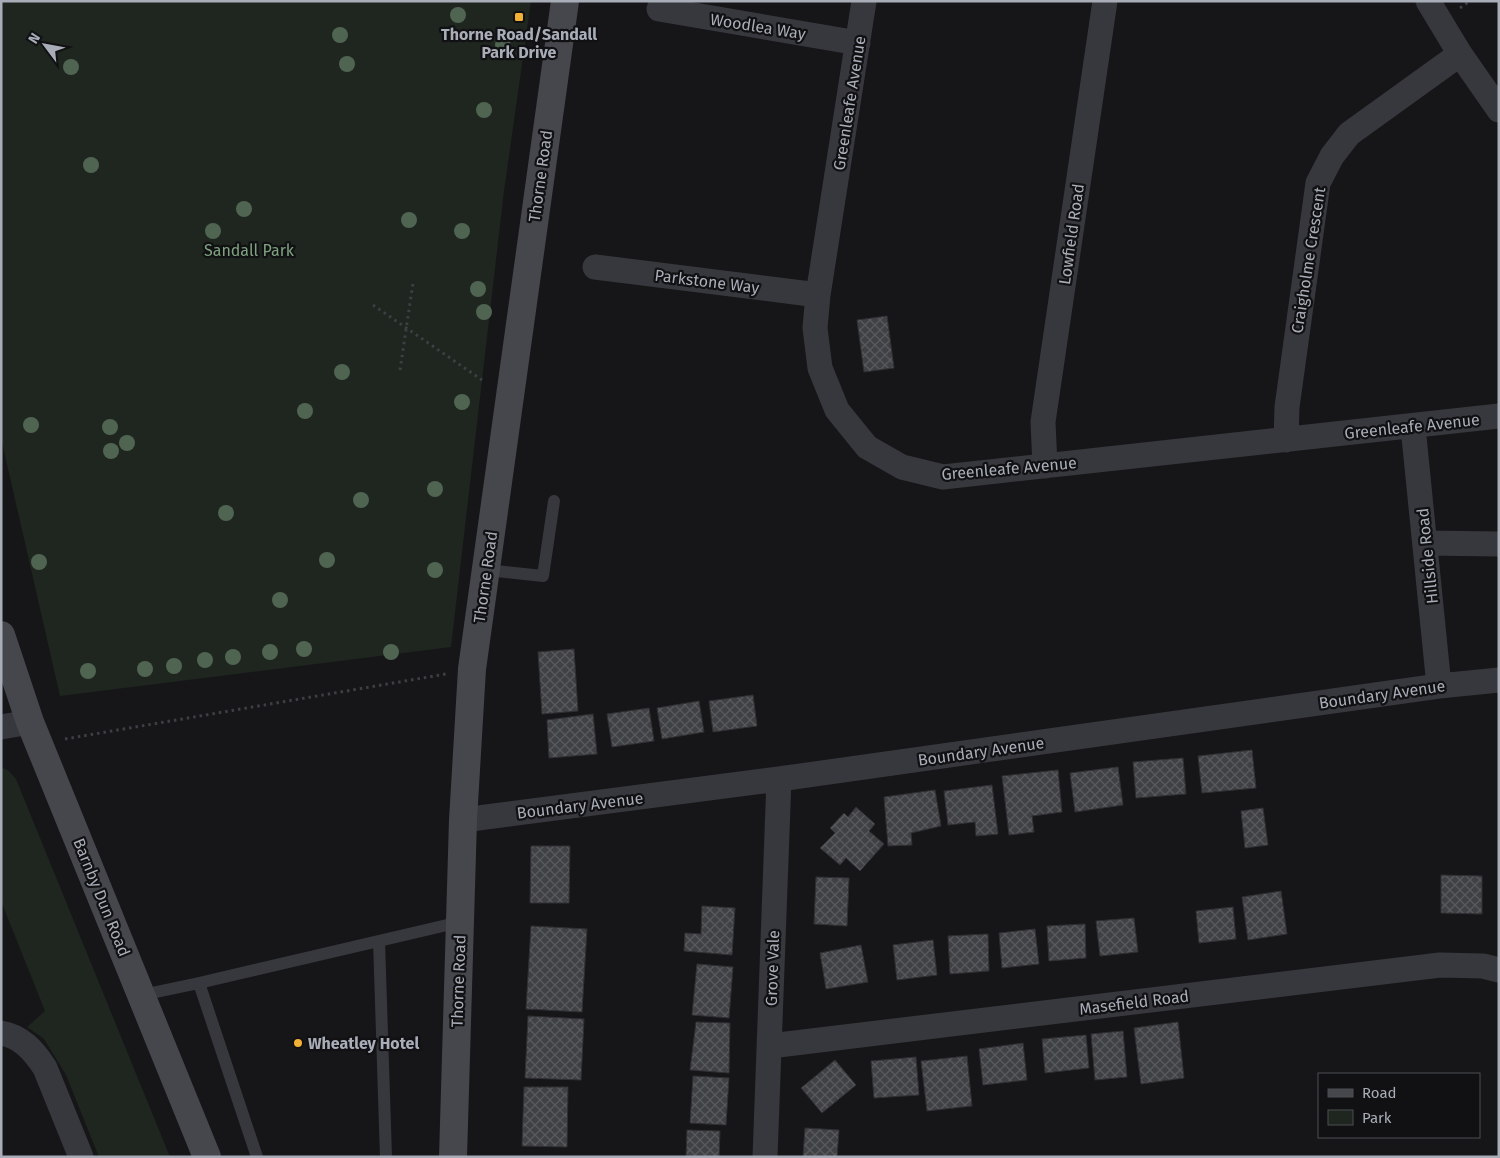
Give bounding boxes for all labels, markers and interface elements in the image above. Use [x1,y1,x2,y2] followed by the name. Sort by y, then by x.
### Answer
[709,10,807,43] street label: Woodlea Way
[513,11,525,23] marker: Thorne Road/Sandall Park Drive
[20,20,70,70] north arrow
[441,25,597,62] place label: Thorne Road/Sandall Park Drive
[25,30,44,47] text: N
[829,35,869,172] street label: Greenleafe Avenue
[525,129,556,223] street label: Thorne Road
[1055,182,1088,286] street label: Lowfield Road
[1288,185,1329,335] street label: Craigholme Crescent
[204,241,295,260] park label: Sandall Park
[654,266,760,297] street label: Parkstone Way
[1344,410,1481,443] street label: Greenleafe Avenue
[941,453,1077,484] street label: Greenleafe Avenue
[1413,507,1442,605] street label: Hillside Road
[470,530,501,624] street label: Thorne Road
[1318,676,1446,713] street label: Boundary Avenue
[917,733,1045,770] street label: Boundary Avenue
[516,788,644,823] street label: Boundary Avenue
[69,835,134,959] street label: Barnby Dun Road
[762,930,783,1006] street label: Grove Vale
[447,935,470,1028] street label: Thorne Road
[1078,986,1190,1019] street label: Masefield Road
[308,1034,419,1053] place label: Wheatley Hotel
[292,1037,304,1049] marker: Wheatley Hotel
[1318,1073,1480,1138] legend
[1362,1084,1397,1102] text: Road
[1362,1109,1392,1127] text: Park

